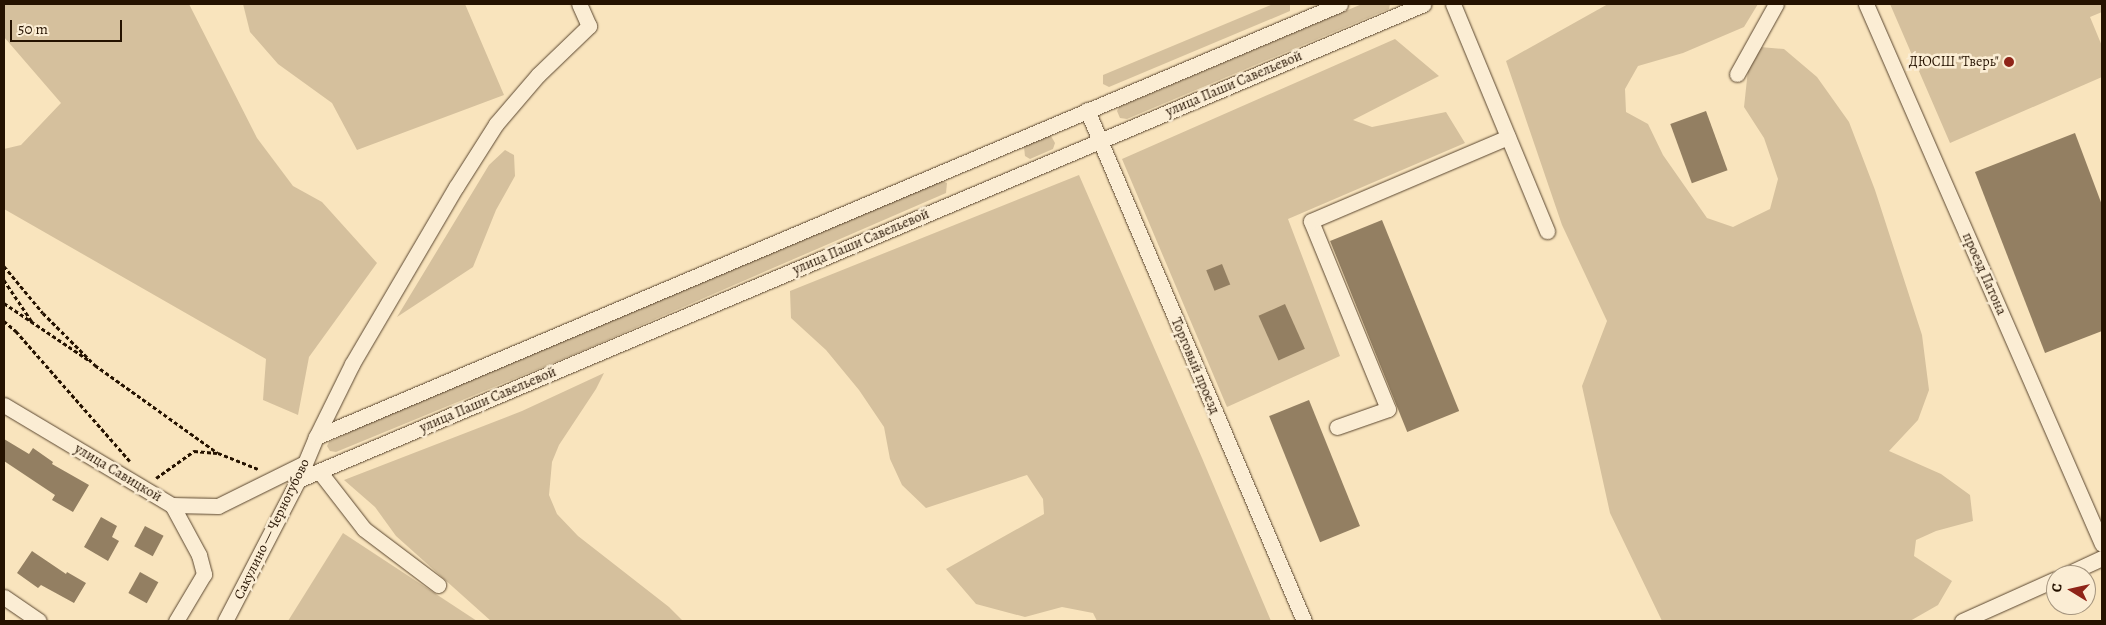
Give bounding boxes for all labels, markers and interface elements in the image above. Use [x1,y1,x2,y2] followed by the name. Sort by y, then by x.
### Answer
[12,10,125,42] scale bar
[18,19,48,39] text: 50 m
[1163,48,1305,120] street label: улица Паши Савельевой
[1909,54,1999,70] place label: ДЮСШ "Тверь"
[2003,56,2015,68] marker: ДЮСШ "Тверь"
[790,206,932,278] street label: улица Паши Савельевой
[1958,230,2010,318] street label: проезд Патона
[1167,315,1223,417] street label: Торговый проезд
[417,364,559,436] street label: улица Паши Савельевой
[71,440,165,506] street label: улица Савицкой
[230,456,314,602] street label: Сакулино — Черногубово
[2046,565,2096,615] north arrow
[2047,582,2067,593] text: С

